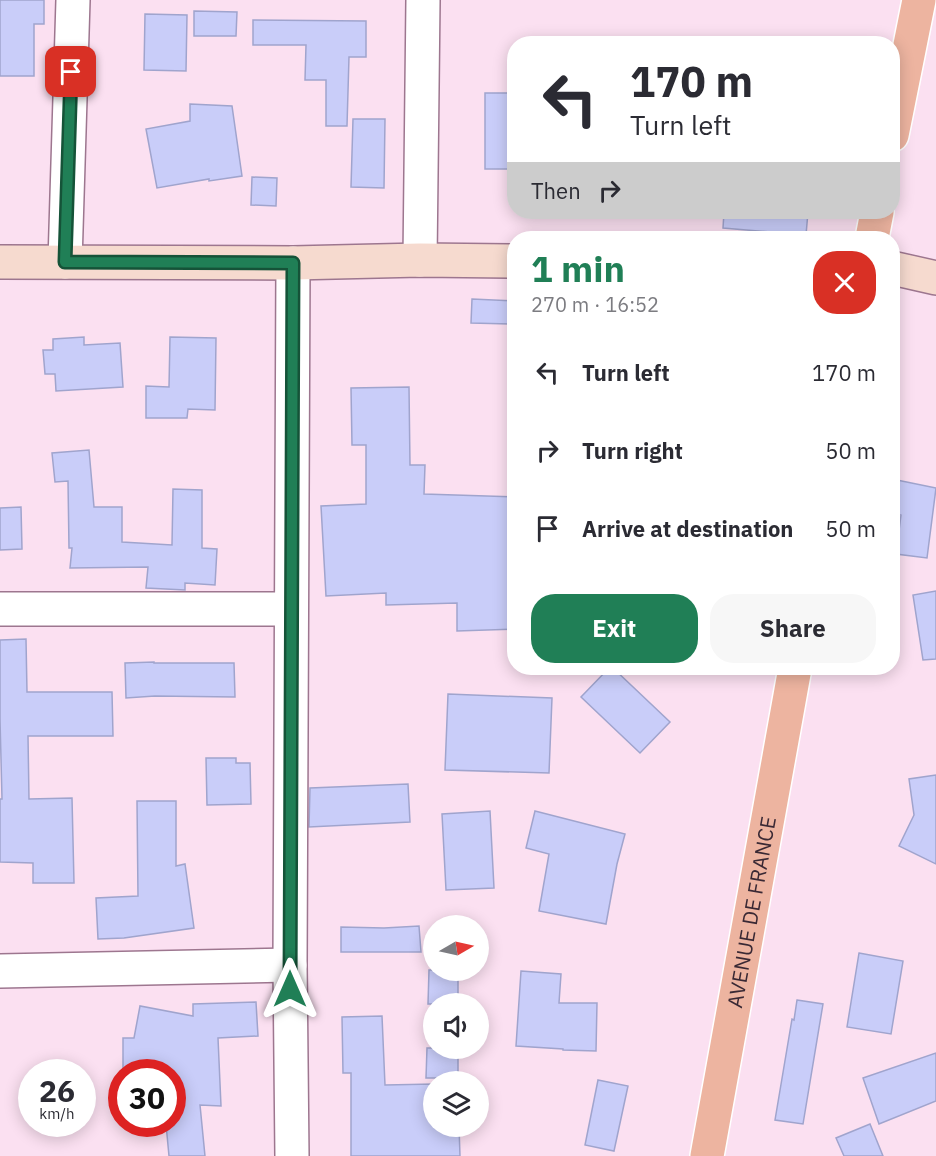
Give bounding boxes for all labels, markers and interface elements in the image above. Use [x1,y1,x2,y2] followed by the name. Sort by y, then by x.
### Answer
[45,46,96,97] pin
[630,54,753,109] text: 170 m
[54,55,87,88] icon: arrive
[531,60,609,138] icon: left
[630,107,731,142] text: Turn left
[593,174,626,207] icon: right
[531,176,581,205] text: Then
[531,245,625,292] text: 1 min
[813,251,876,314] button: close
[531,291,659,318] text: 270 m · 16:52
[531,356,564,389] icon: left
[582,358,670,387] text: Turn left
[812,358,876,387] text: 170 m
[531,434,564,467] icon: right
[582,436,683,465] text: Turn right
[825,436,876,465] text: 50 m
[531,512,564,545] icon: arrive
[582,514,793,543] text: Arrive at destination
[825,514,876,543] text: 50 m
[531,594,698,663] button: Exit
[710,594,876,663] button: Share
[720,814,782,1010] street label: AVENUE DE FRANCE
[423,915,489,981] north arrow
[423,915,489,1137] map controls
[258,957,322,1021] position arrow
[423,993,489,1059] button: sound
[108,1059,186,1137] speed limit sign: 30
[39,1071,75,1110] text: 26
[423,1071,489,1137] button: layers
[39,1104,75,1123] text: km/h

